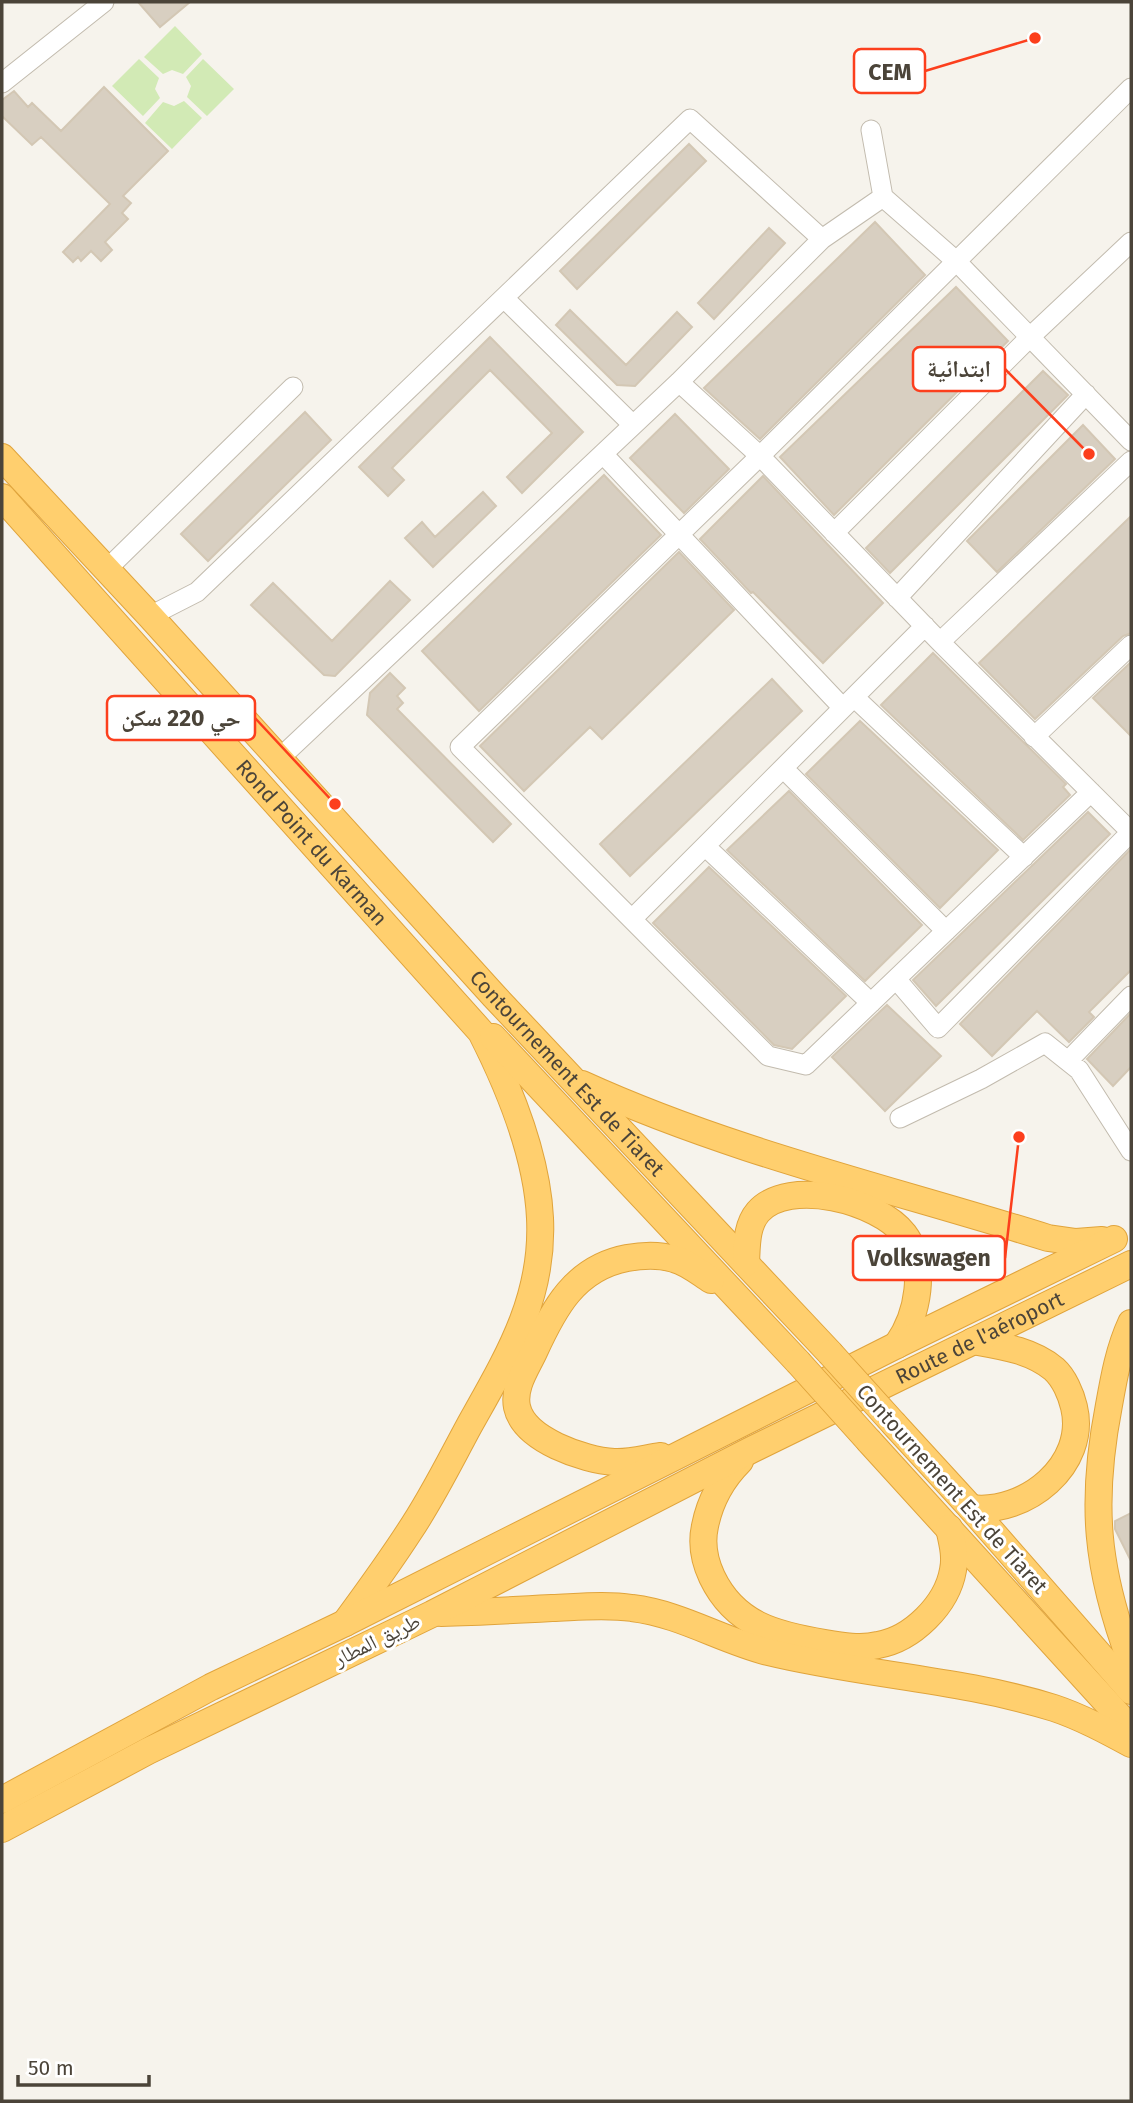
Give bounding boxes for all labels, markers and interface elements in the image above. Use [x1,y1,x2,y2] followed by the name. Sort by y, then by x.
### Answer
[854,49,925,93] callout: CEM
[868,58,912,86] text: CEM
[913,347,1005,391] callout: ابتدائية
[927,355,991,383] text: ابتدائية
[107,696,255,740] callout: حي 220 سكن
[121,704,241,737] text: حي 220 سكن
[230,754,393,931] street label: Rond Point du Karman
[464,965,670,1182] street label: Contournement Est de Tiaret
[853,1236,1005,1280] callout: Volkswagen
[866,1244,991,1272] text: Volkswagen
[891,1286,1068,1390] street label: Route de l'aéroport
[851,1379,1053,1599] street label: Contournement Est de Tiaret
[328,1608,425,1673] street label: طريق المطار
[18,2044,149,2088] scale bar
[28,2055,74,2081] text: 50 m

